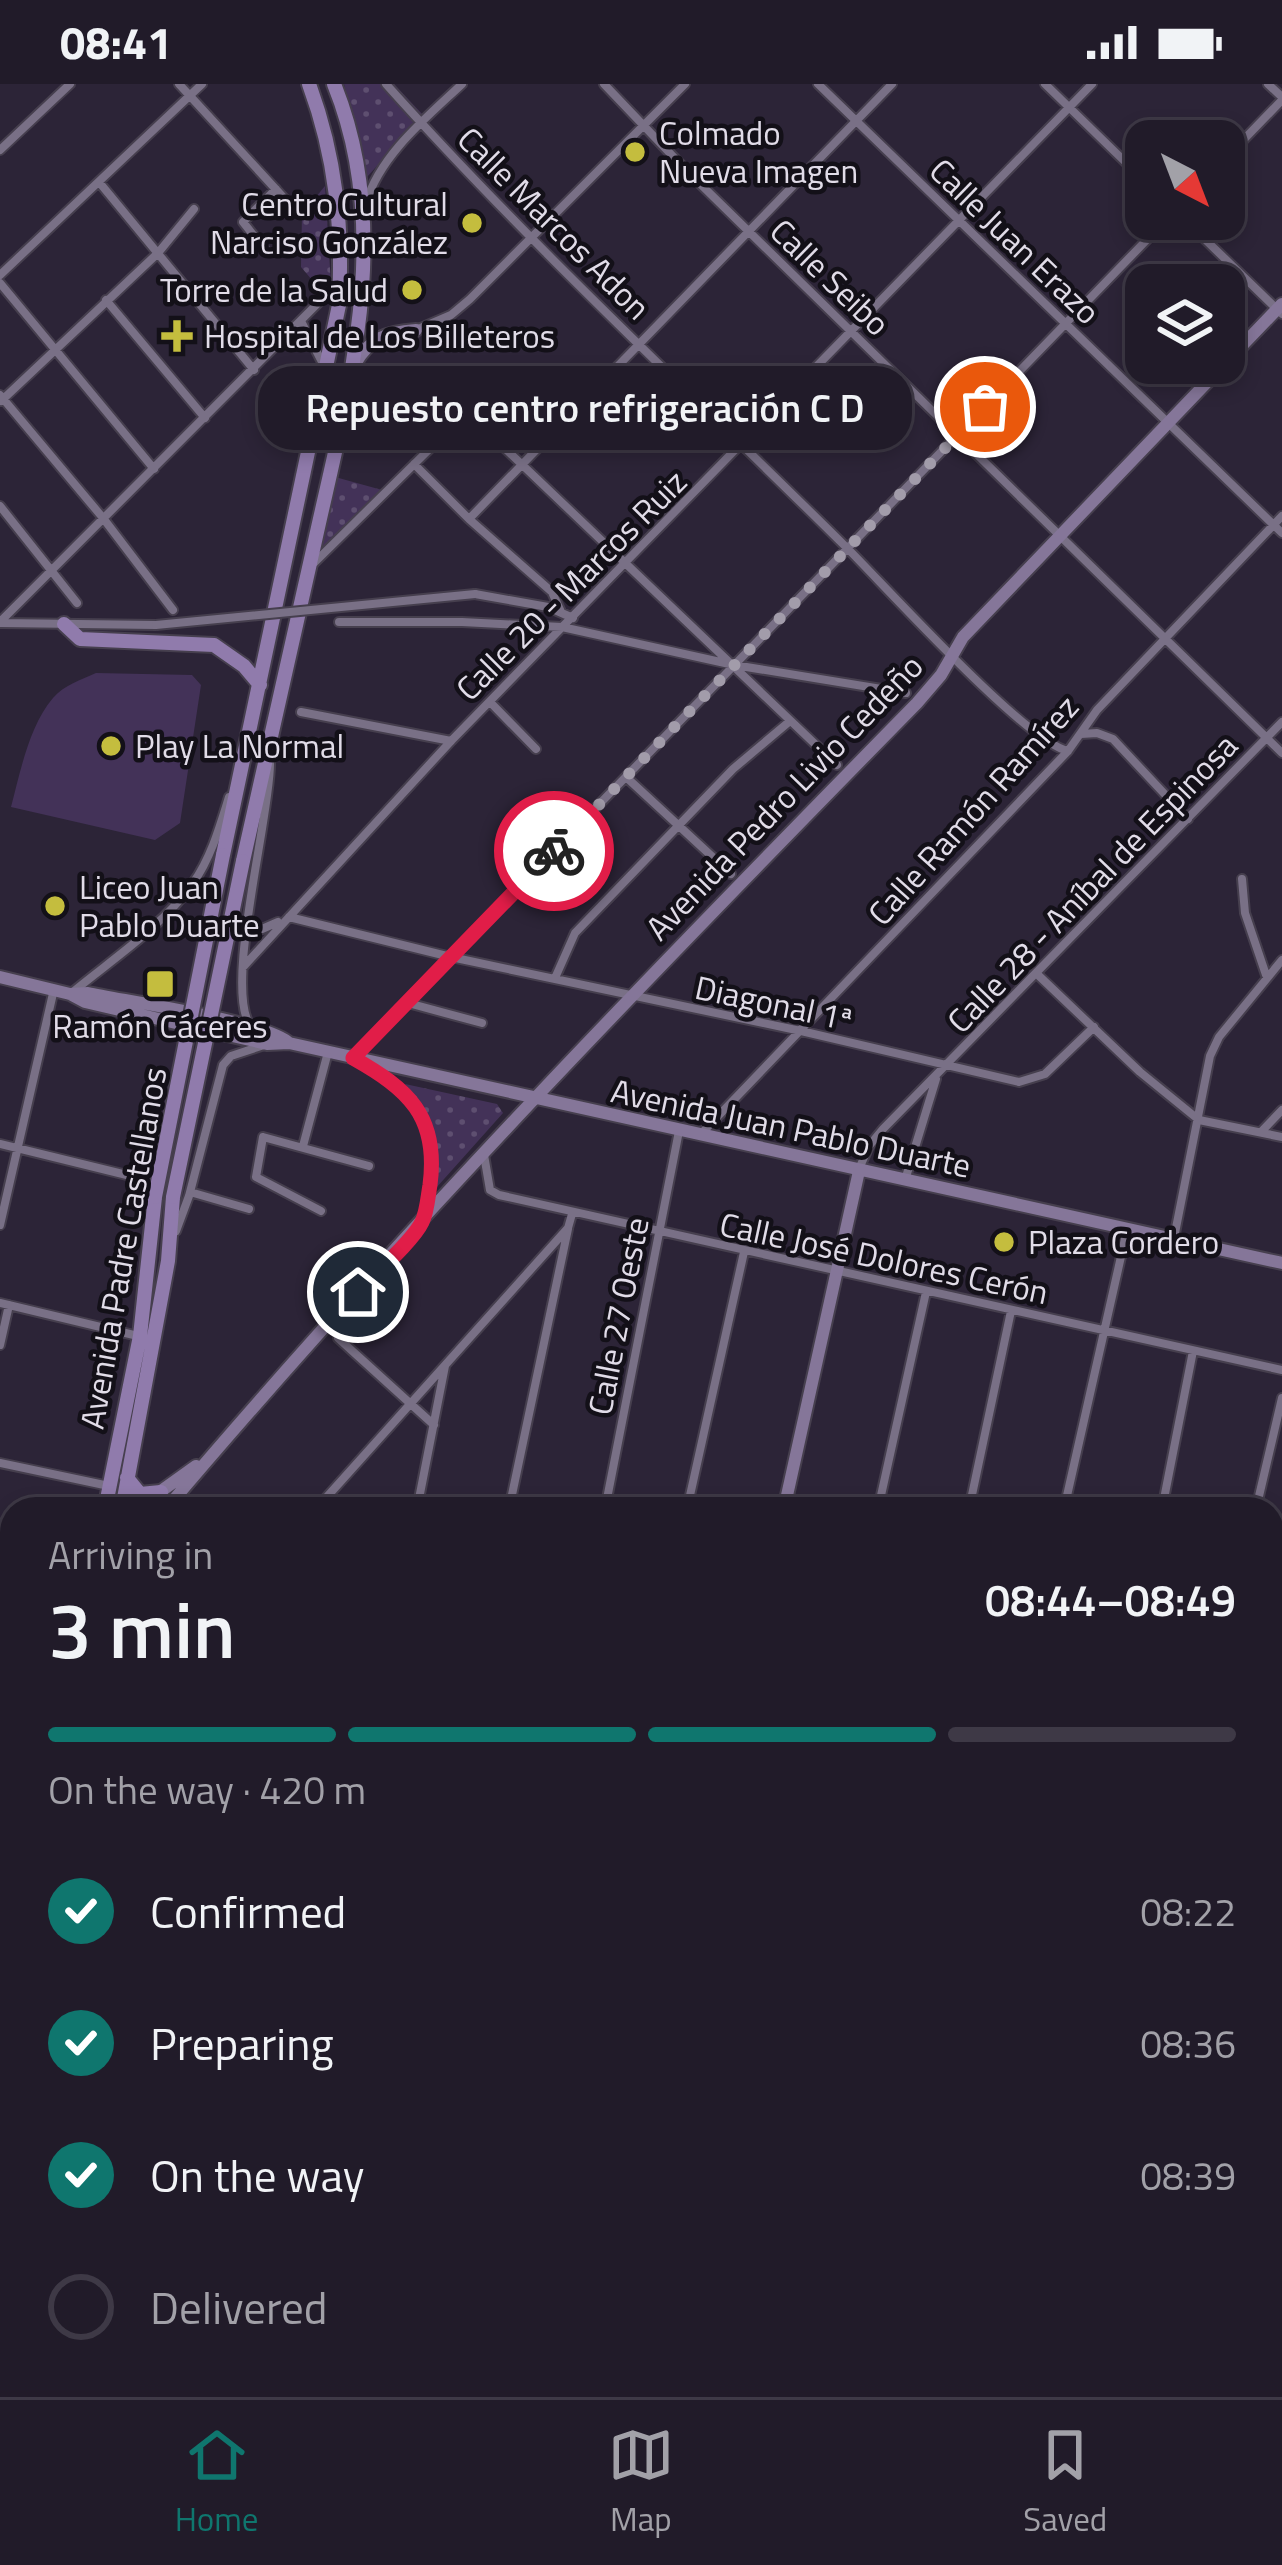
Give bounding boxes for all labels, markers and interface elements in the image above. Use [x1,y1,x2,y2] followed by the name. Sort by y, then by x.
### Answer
[60,8,172,76] text: 08:41
[659,108,858,196] place label: Colmado Nueva Imagen
[446,115,662,331] street label: Calle Marcos Adon
[1125,120,1245,240] north arrow
[1125,120,1245,384] map controls
[622,139,648,165] marker: Colmado Nueva Imagen
[918,146,1112,336] street label: Calle Juan Erazo
[210,179,448,267] place label: Centro Cultural Narciso González
[759,207,901,347] street label: Calle Seibo
[459,210,485,236] marker: Centro Cultural Narciso González
[1125,264,1245,384] button: layers
[160,265,388,315] place label: Torre de la Salud
[399,277,425,303] marker: Torre de la Salud
[204,311,555,361] place label: Hospital de Los Billeteros
[161,320,193,352] marker: Hospital de Los Billeteros
[934,356,1036,458] pin
[259,365,913,449] callout: Repuesto centro refrigeración C D
[952,374,1018,440] icon: bag
[305,378,865,437] text: Repuesto centro refrigeración C D
[444,458,698,712] street label: Calle 20 - Marcos Ruiz
[634,643,934,951] street label: Avenida Pedro Livio Cedeño
[856,684,1090,936] street label: Calle Ramón Ramírez
[135,721,344,771] place label: Play La Normal
[935,722,1249,1044] street label: Calle 28 - Aníbal de Espinosa
[98,733,124,759] marker: Play La Normal
[494,791,614,911] courier
[521,818,587,884] icon: bike
[79,862,260,950] place label: Liceo Juan Pablo Duarte
[42,893,68,919] marker: Liceo Juan Pablo Duarte
[691,962,857,1044] street label: Diagonal 1ª
[144,968,176,1000] marker: Ramón Cáceres
[52,1001,268,1051] place label: Ramón Cáceres
[67,1063,179,1433] street label: Avenida Padre Castellanos
[606,1065,976,1191] street label: Avenida Juan Pablo Duarte
[715,1199,1053,1317] street label: Calle José Dolores Cerón
[574,1213,662,1419] street label: Calle 27 Oeste
[1028,1217,1219,1267] place label: Plaza Cordero
[991,1229,1017,1255] marker: Plaza Cordero
[307,1241,409,1343] pin
[325,1259,391,1325] icon: home
[48,1525,213,1584] text: Arriving in
[985,1565,1236,1633] text: 08:44–08:49
[48,1570,236,1688] text: 3 min
[48,1760,366,1819] text: On the way · 420 m
[150,1877,346,1945] text: Confirmed
[48,1878,114,1944] icon: check
[1140,1882,1236,1941] text: 08:22
[150,2009,334,2077] text: Preparing
[48,2010,114,2076] icon: check
[1140,2014,1236,2073] text: 08:36
[150,2141,364,2209] text: On the way
[48,2142,114,2208] icon: check
[1140,2146,1236,2205] text: 08:39
[150,2273,328,2341] text: Delivered
[175,2422,259,2544] tab: Home
[608,2422,674,2544] tab: Map
[1023,2422,1107,2544] tab: Saved

